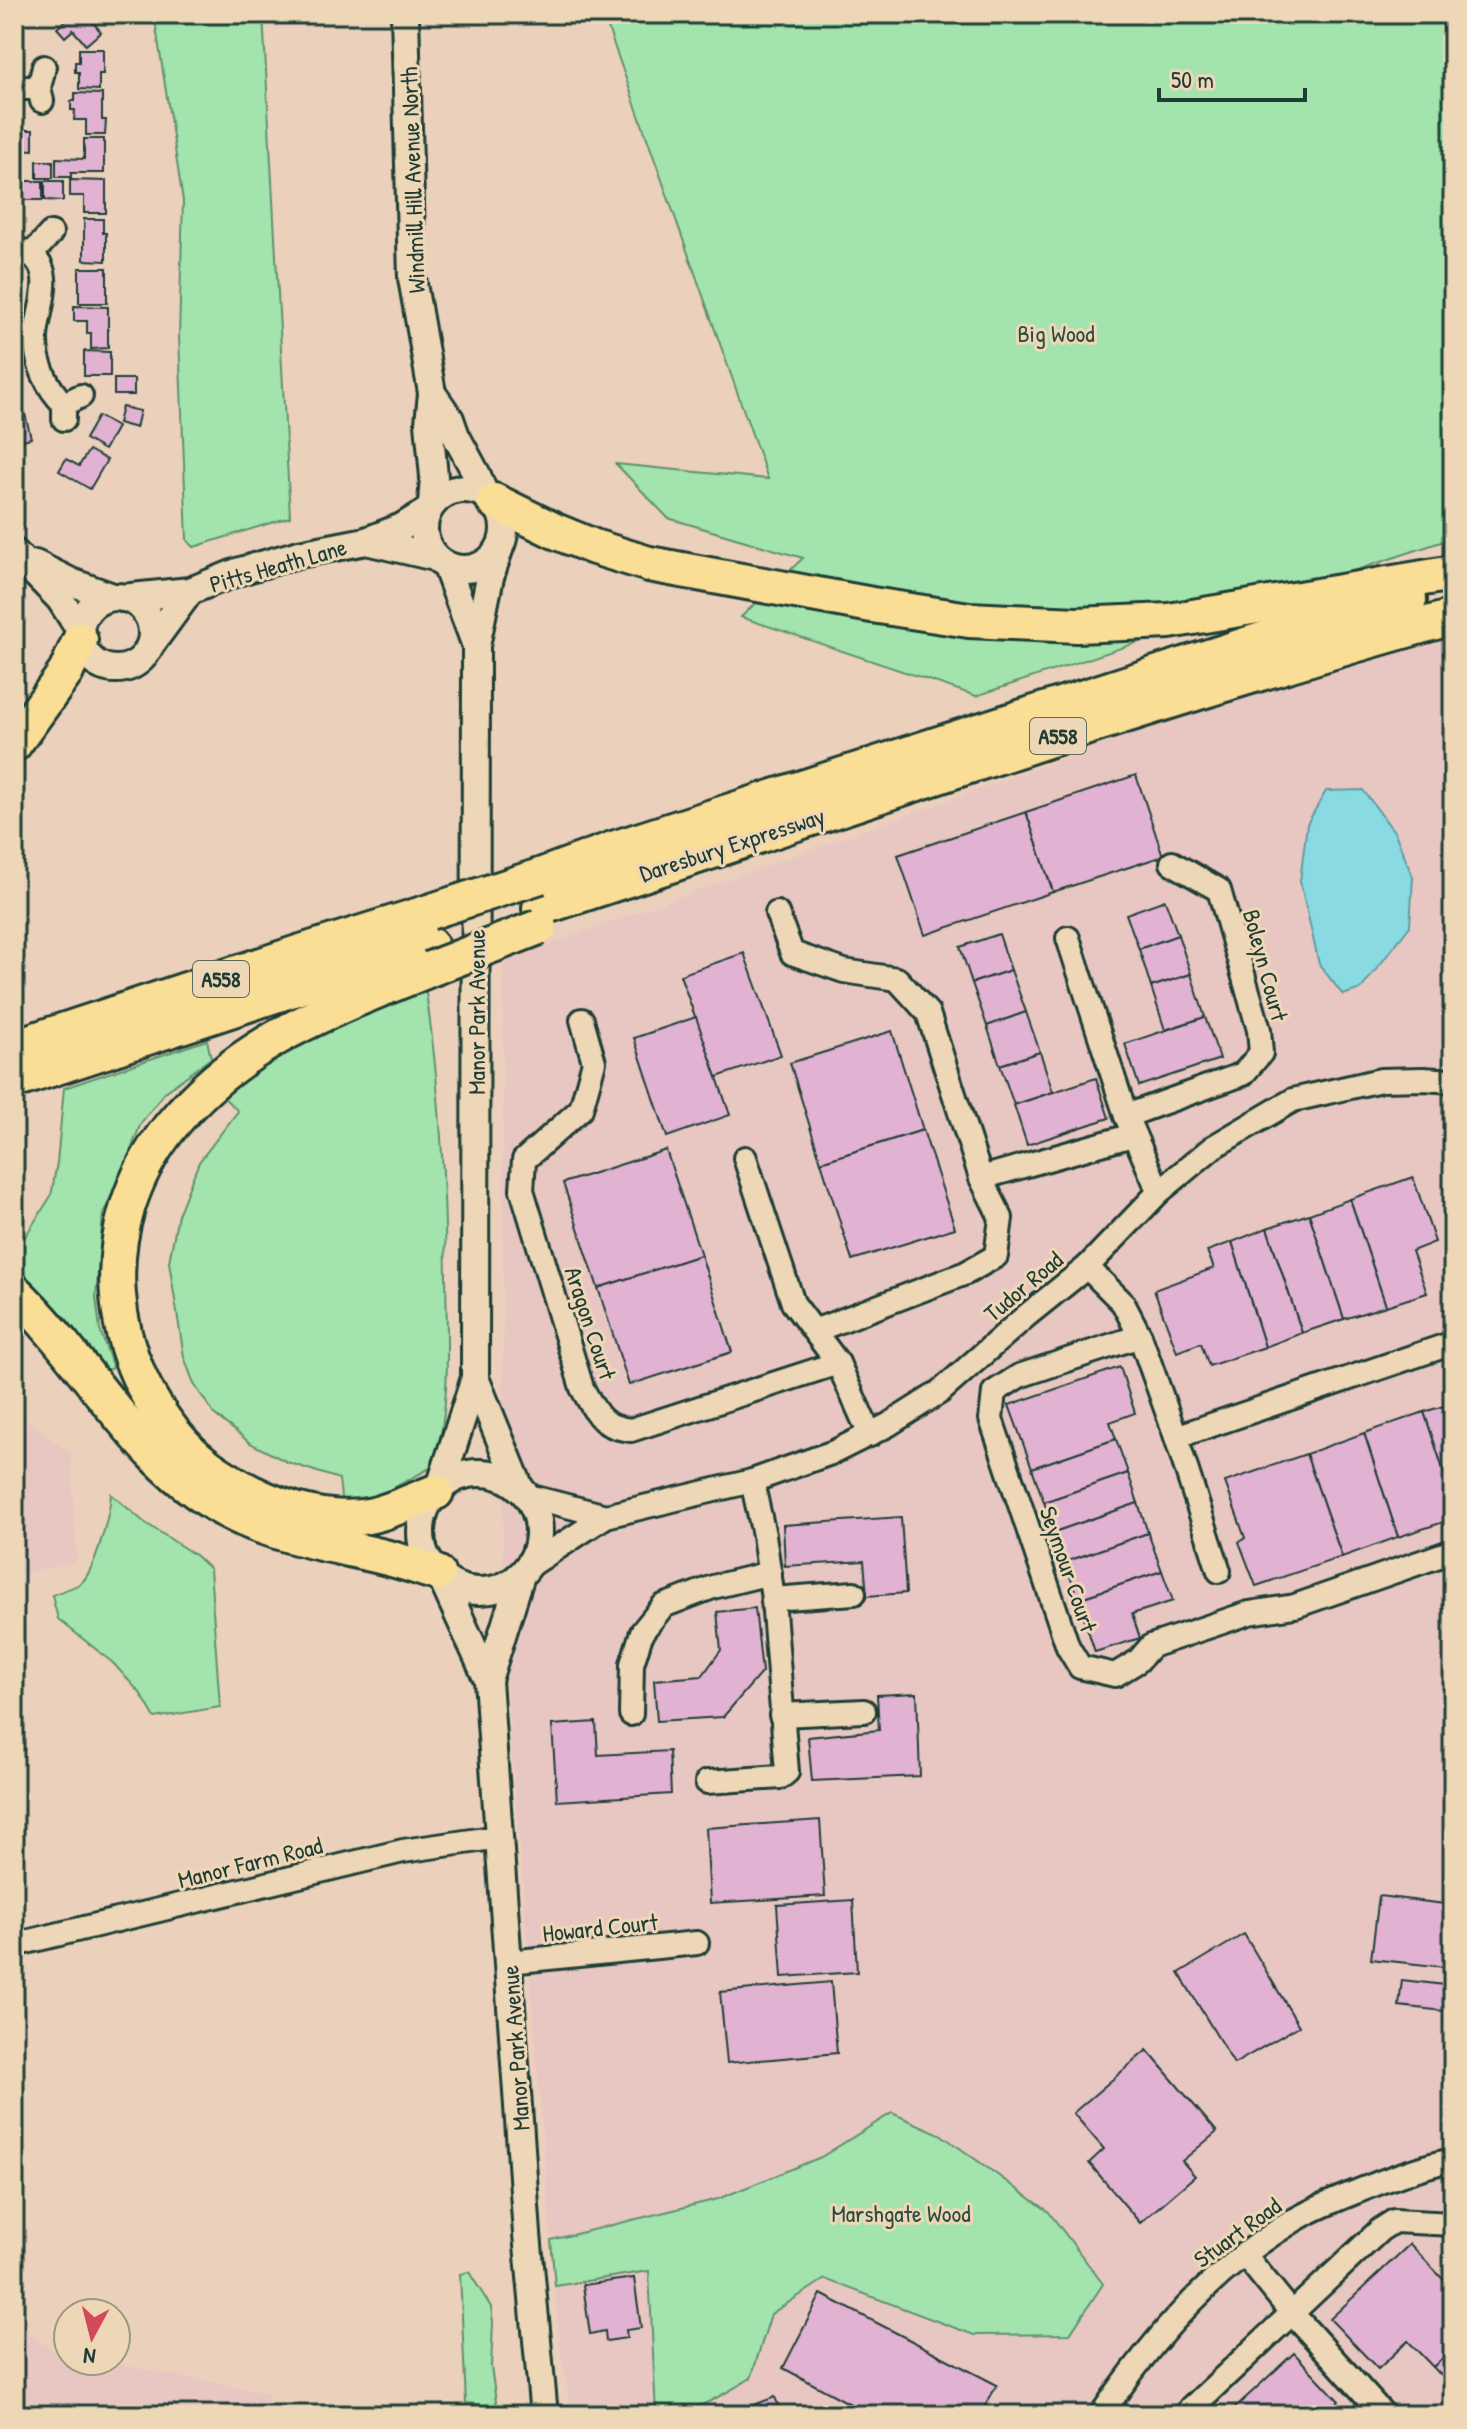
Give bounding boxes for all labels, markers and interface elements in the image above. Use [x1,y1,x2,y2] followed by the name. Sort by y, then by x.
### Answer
[1159,52,1305,102] scale bar
[1171,63,1214,95] text: 50 m
[392,66,432,294] street label: Windmill Hill Avenue North
[1017,317,1095,349] park label: Big Wood
[206,530,351,600] street label: Pitts Heath Lane
[1030,718,1086,754] road number: A558
[635,799,829,889] street label: Daresbury Expressway
[1236,906,1296,1025] street label: Boleyn Court
[460,929,492,1095] street label: Manor Park Avenue
[193,961,249,997] road number: A558
[977,1244,1069,1328] street label: Tudor Road
[558,1262,625,1384] street label: Aragon Court
[1033,1502,1106,1637] street label: Seymour Court
[174,1829,326,1895] street label: Manor Farm Road
[541,1905,660,1949] street label: Howard Court
[493,1964,537,2132] street label: Manor Park Avenue
[1187,2189,1287,2275] street label: Stuart Road
[831,2197,971,2229] park label: Marshgate Wood
[52,2297,132,2377] north arrow
[82,2341,97,2372] text: N

